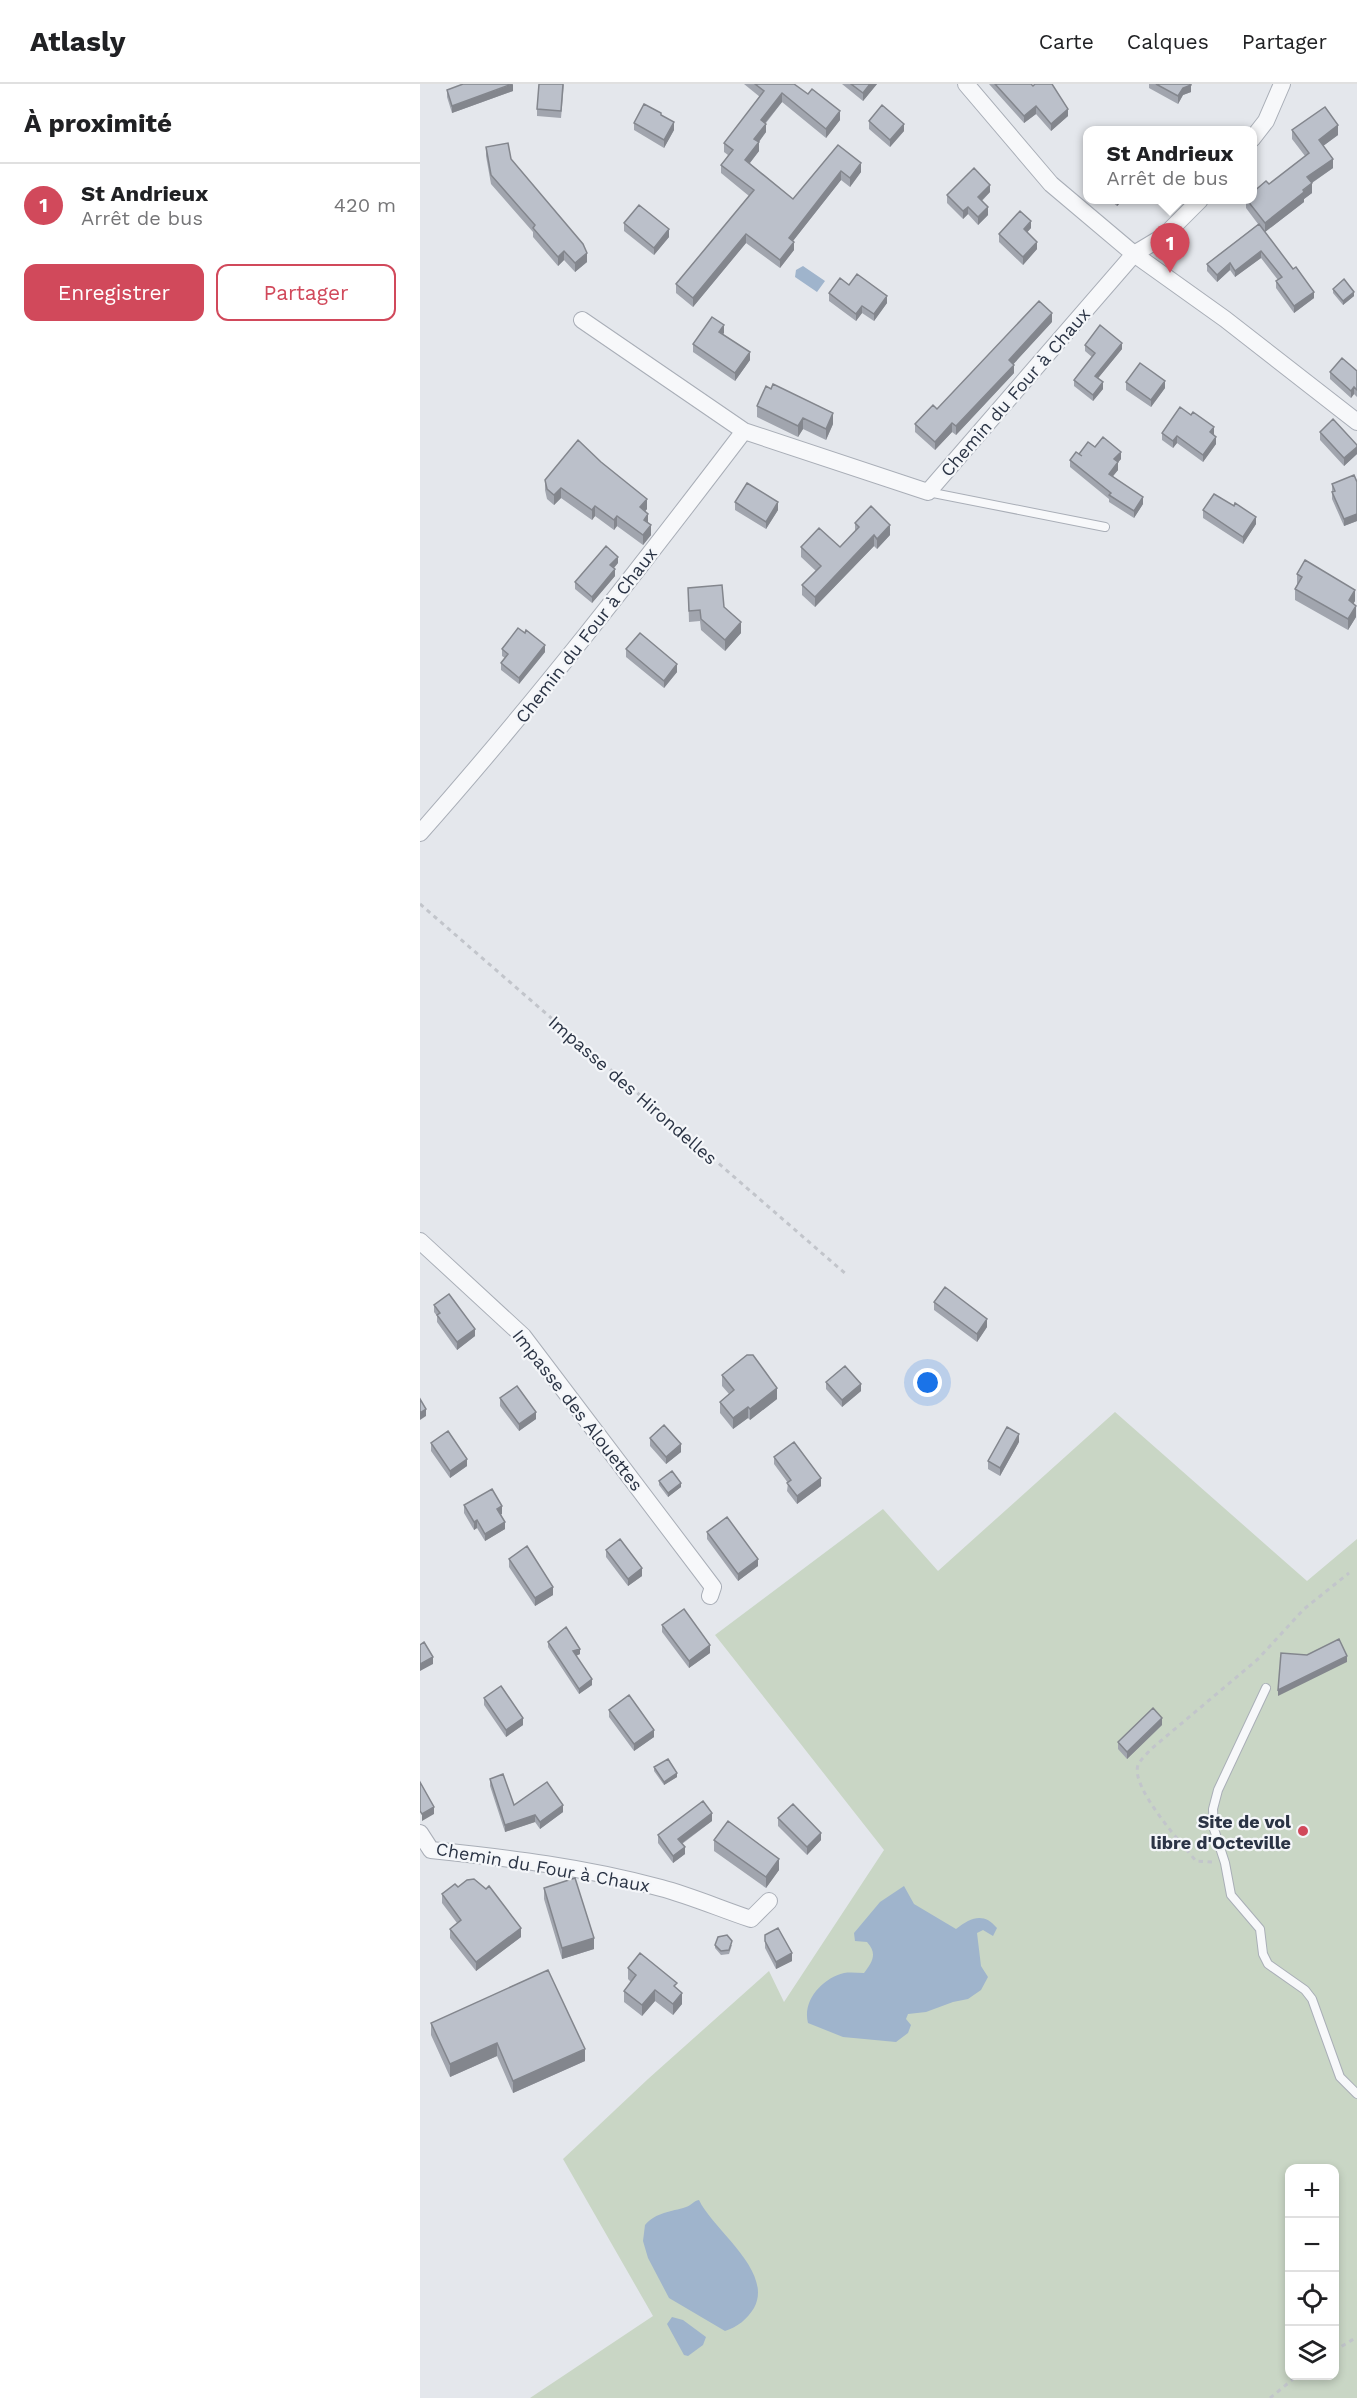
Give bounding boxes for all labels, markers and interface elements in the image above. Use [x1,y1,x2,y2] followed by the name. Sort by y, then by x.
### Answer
[30,25,125,58] text: Atlasly
[1039,29,1094,54] text: Carte
[1127,29,1209,54] text: Calques
[1242,29,1327,54] text: Partager
[24,108,172,138] text: À proximité
[1083,126,1257,204] popup
[1106,141,1234,166] text: St Andrieux
[1106,166,1228,190] text: Arrêt de bus
[81,181,208,206] text: St Andrieux
[39,193,48,217] text: 1
[334,193,396,217] text: 420 m
[81,206,203,230] text: Arrêt de bus
[1150,224,1190,273] pin: 1
[24,264,204,321] button: Enregistrer
[216,264,396,321] button: Partager
[936,303,1094,481] street label: Chemin du Four à Chaux
[511,543,661,727] street label: Chemin du Four à Chaux
[545,1011,721,1169] street label: Impasse des Hirondelles
[508,1325,648,1495] street label: Impasse des Alouettes
[913,1368,942,1397] your location
[1151,1811,1291,1853] place label: Site de vol libre d'Octeville
[1296,1824,1310,1838] marker: Site de vol libre d'Octeville
[434,1838,652,1896] street label: Chemin du Four à Chaux
[1285,2164,1339,2380] map controls
[1285,2164,1339,2218] button: +
[1285,2218,1339,2272] button: −
[1285,2272,1339,2326] button: locate
[1285,2326,1339,2380] button: layers

